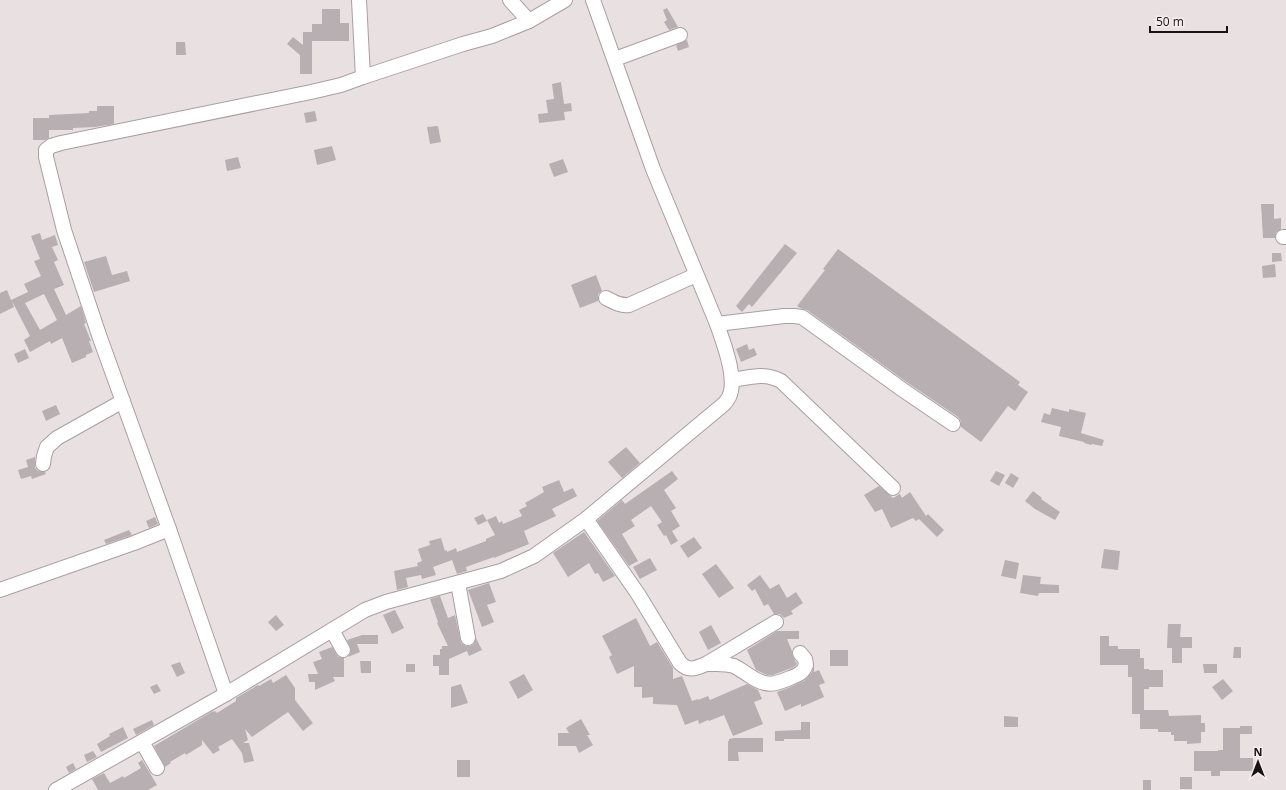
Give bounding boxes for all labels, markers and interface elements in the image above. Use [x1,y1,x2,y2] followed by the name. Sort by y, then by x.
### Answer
[1150,8,1227,34] scale bar
[1156,13,1184,30] text: 50 m
[1238,742,1278,782] north arrow
[1254,744,1262,759] text: N

